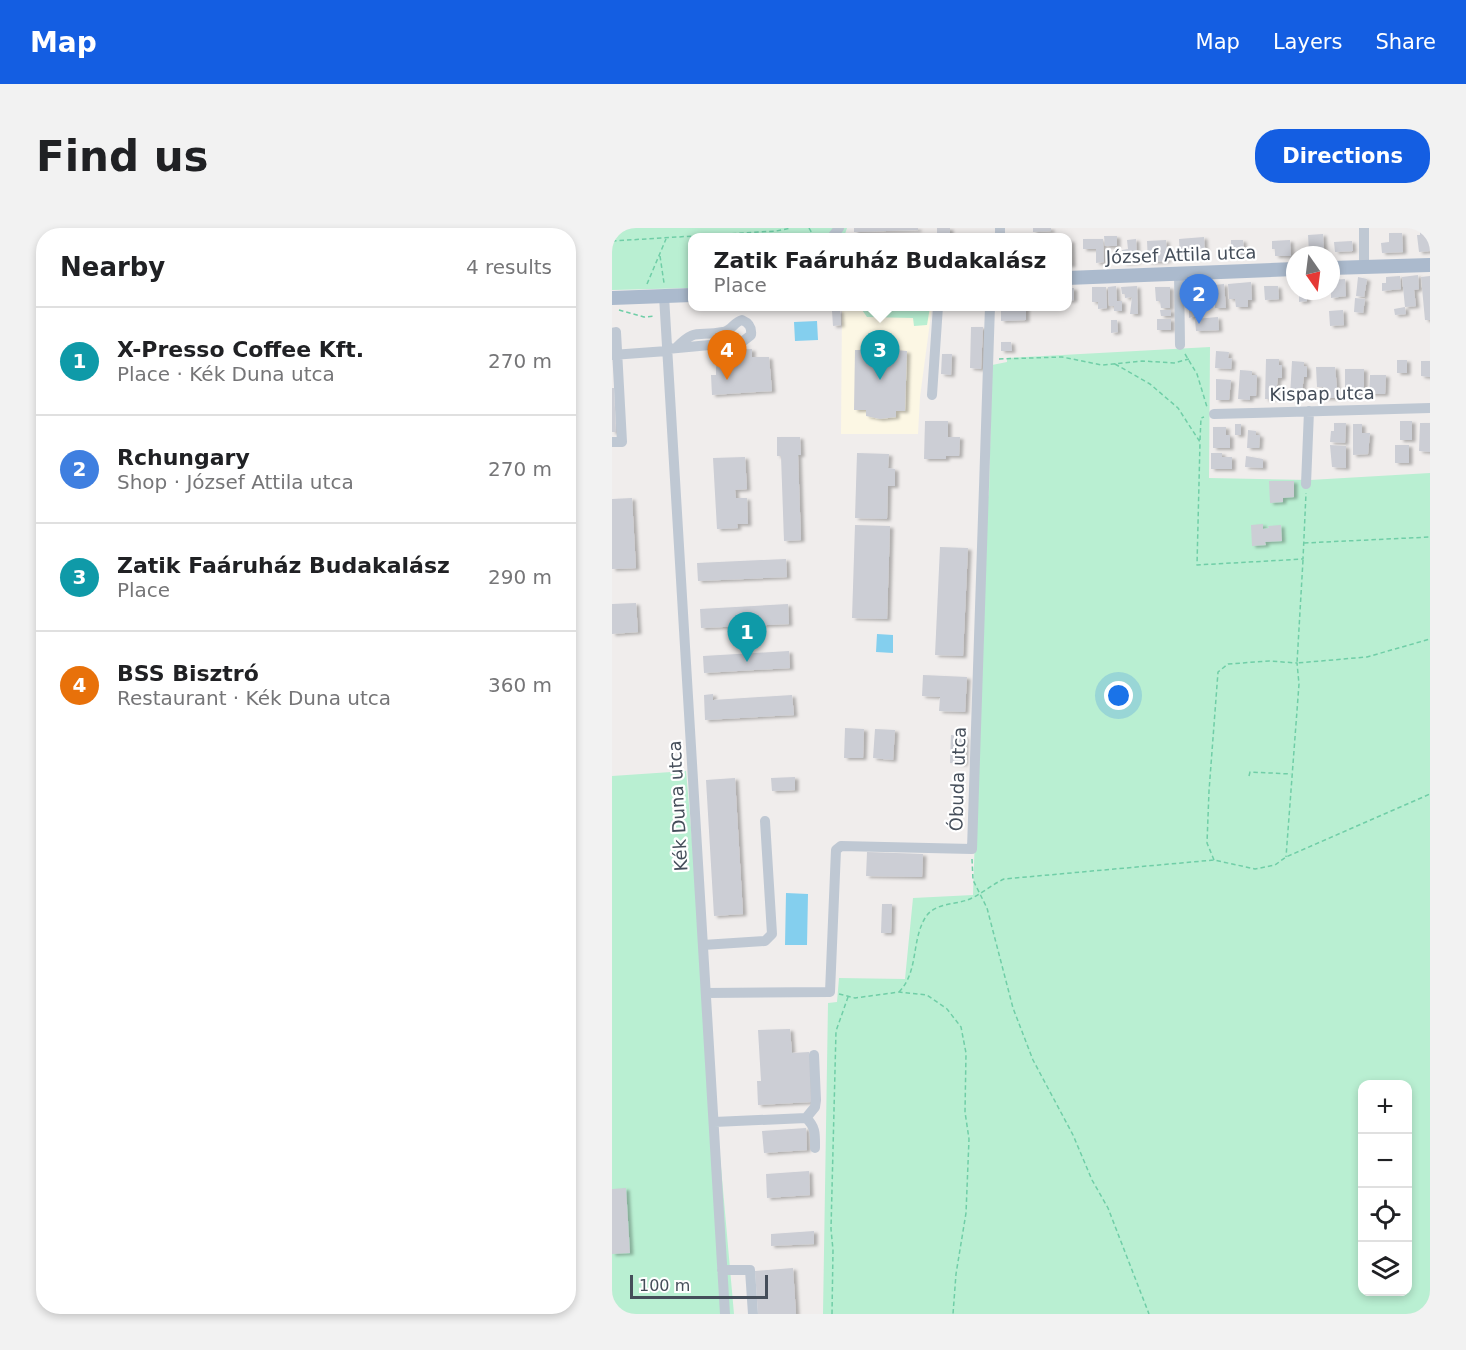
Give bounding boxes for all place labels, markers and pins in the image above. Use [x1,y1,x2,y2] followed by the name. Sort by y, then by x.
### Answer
[1180,274,1218,324] pin: 2
[708,330,746,380] pin: 4
[860,330,900,380] pin: 3
[728,612,766,662] pin: 1

